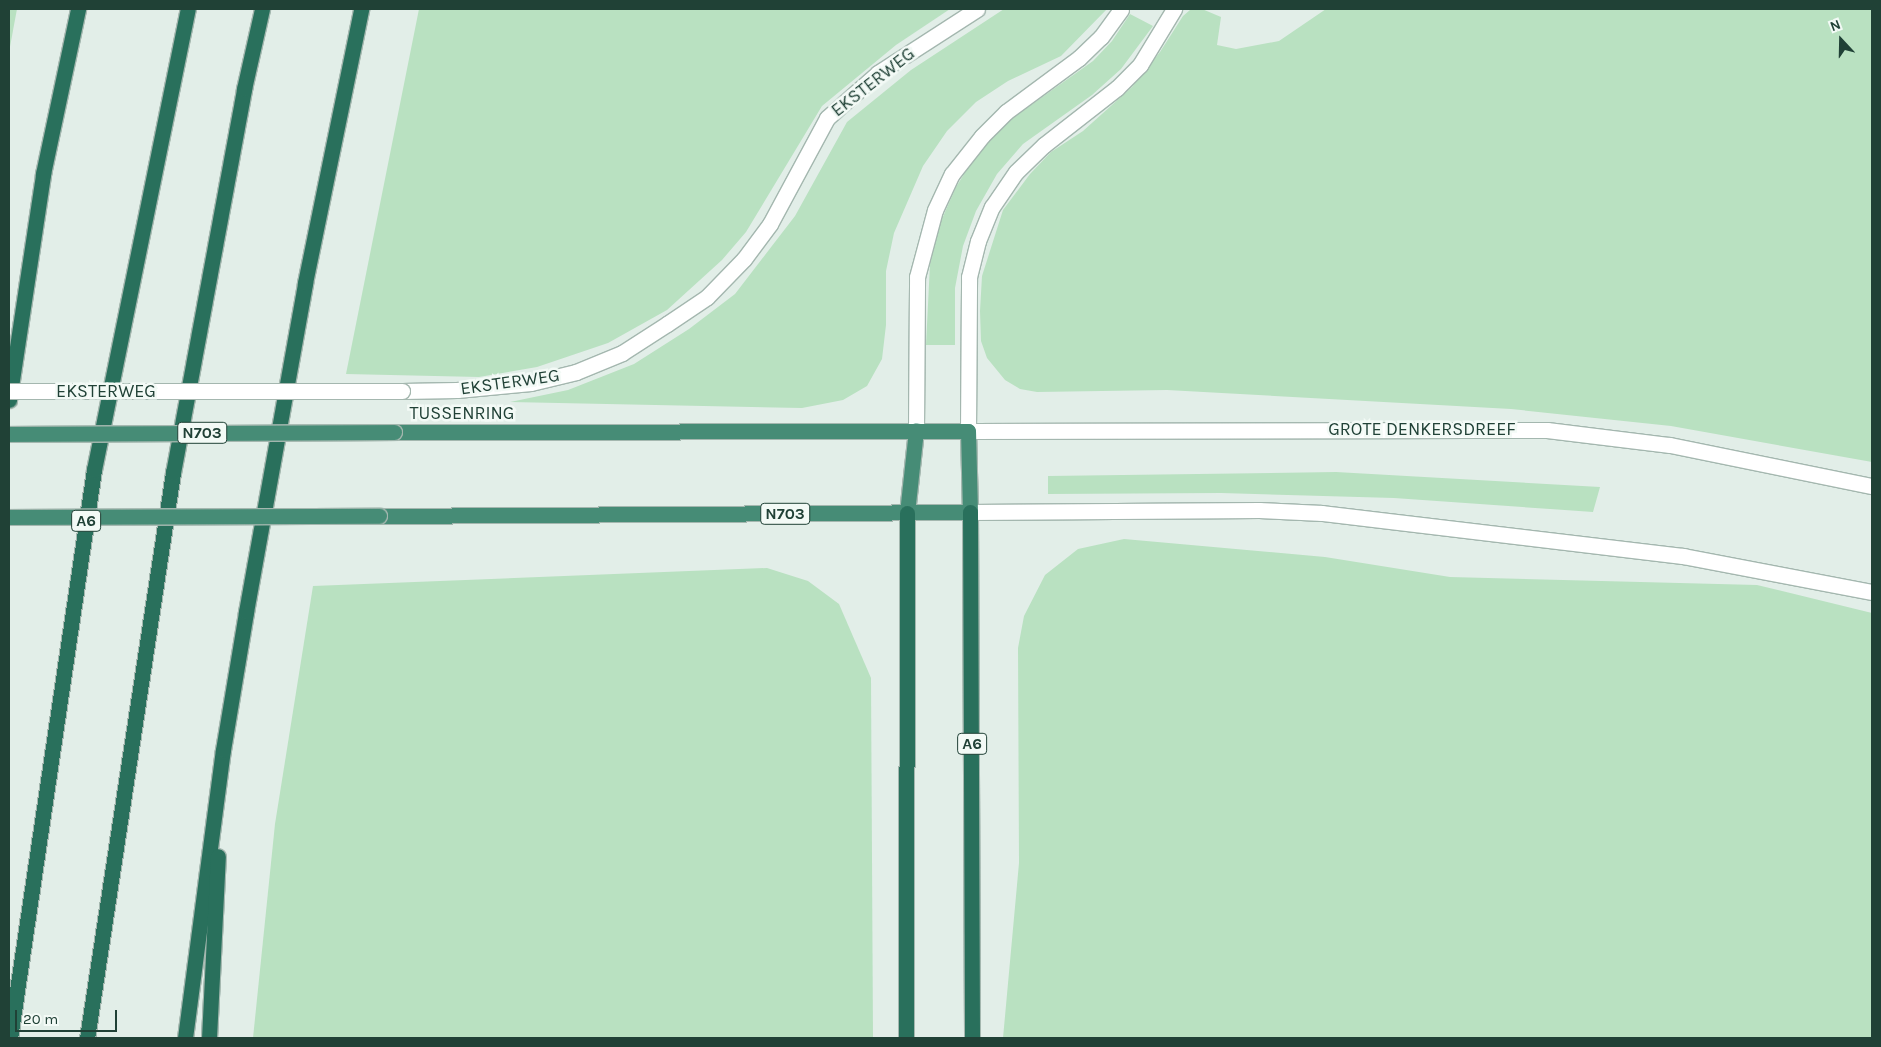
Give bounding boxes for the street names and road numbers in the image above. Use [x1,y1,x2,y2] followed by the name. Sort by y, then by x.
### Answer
[827,43,919,121] street label: EKSTERWEG
[459,364,561,400] street label: EKSTERWEG
[56,380,156,402] street label: EKSTERWEG
[410,402,514,424] street label: TUSSENRING
[1328,418,1516,440] street label: GROTE DENKERSDREEF
[177,419,227,446] road number: N703
[760,500,810,528] road number: N703
[71,508,101,534] road number: A6
[957,731,987,758] road number: A6

